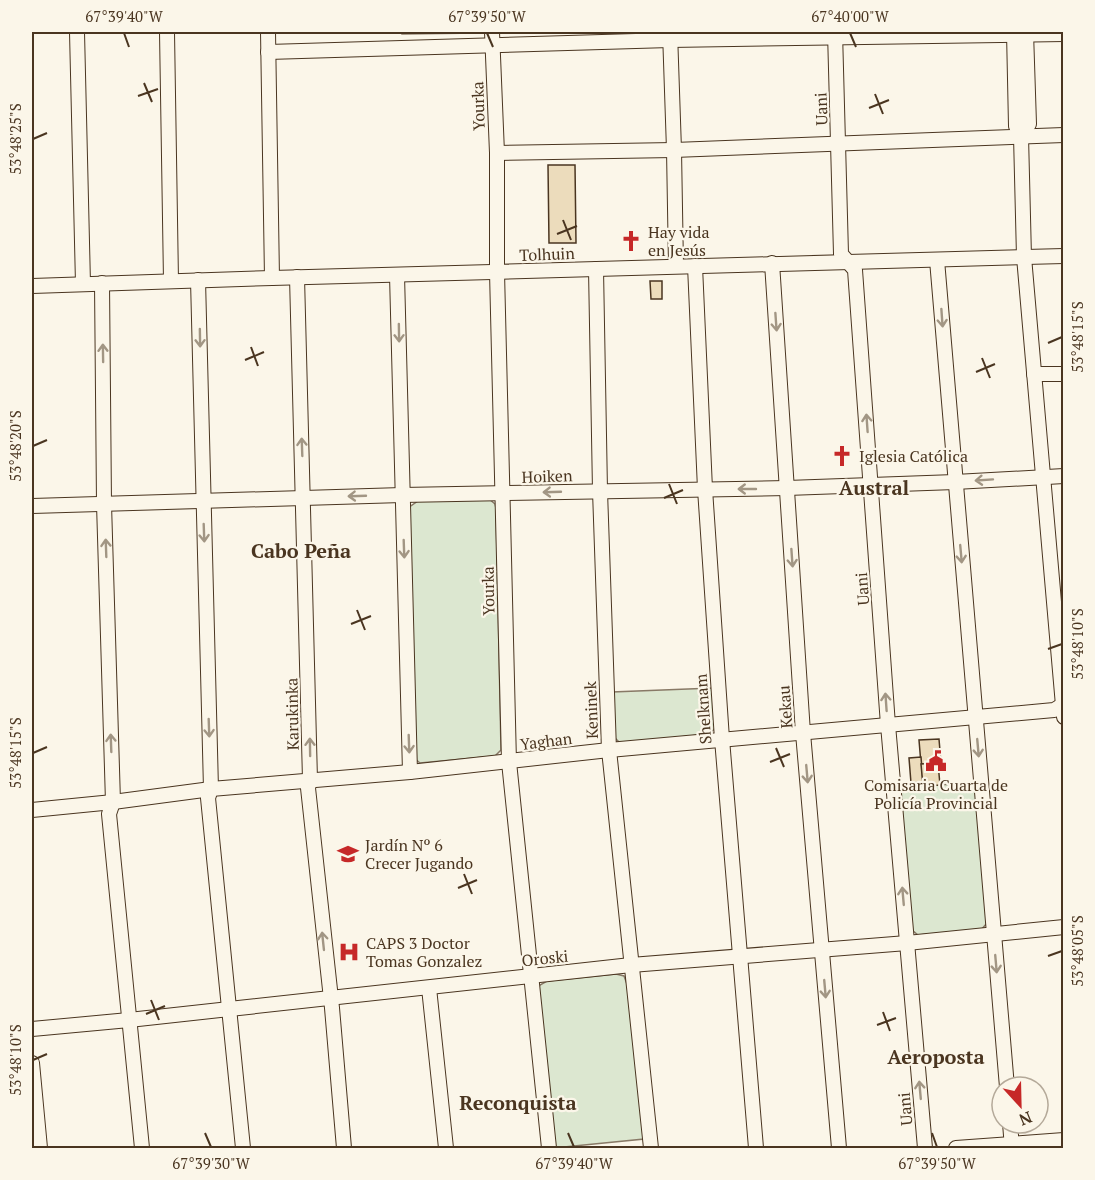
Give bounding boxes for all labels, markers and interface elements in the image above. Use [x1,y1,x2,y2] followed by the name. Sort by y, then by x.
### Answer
[85,6,164,26] text: 67°39'40"W
[448,6,527,26] text: 67°39'50"W
[811,6,890,26] text: 67°40'00"W
[466,81,490,131] street label: Yourka
[809,92,833,126] street label: Uani
[5,103,25,175] text: 53°48'25"S
[648,221,710,261] place label: Hay vida en Jesús
[619,229,643,253] church icon: Hay vida en Jesús
[519,242,576,266] street label: Tolhuin
[1067,301,1087,373] text: 53°48'15"S
[937,307,948,327] one-way arrow
[771,311,782,331] one-way arrow
[393,323,404,343] one-way arrow
[194,328,205,348] one-way arrow
[97,344,109,364] one-way arrow
[5,410,25,482] text: 53°48'20"S
[861,414,872,434] one-way arrow
[296,437,308,457] one-way arrow
[830,444,854,468] church icon: Iglesia Católica
[859,445,968,467] place label: Iglesia Católica
[521,464,573,488] street label: Hoiken
[839,474,910,501] district label: Austral
[974,475,994,486] one-way arrow
[737,483,757,494] one-way arrow
[542,487,562,498] one-way arrow
[347,491,367,502] one-way arrow
[198,523,210,543] one-way arrow
[251,537,351,564] district label: Cabo Peña
[100,539,111,559] one-way arrow
[398,539,409,559] one-way arrow
[956,544,967,564] one-way arrow
[787,548,798,568] one-way arrow
[477,566,499,616] street label: Yourka
[850,572,874,606] street label: Uani
[1067,608,1087,680] text: 53°48'10"S
[690,673,716,745] street label: Shelknam
[280,677,304,751] street label: Karukinka
[579,680,603,739] street label: Keninek
[773,685,797,729] street label: Kekau
[880,692,891,712] one-way arrow
[5,717,25,789] text: 53°48'15"S
[203,718,215,738] one-way arrow
[519,727,574,755] street label: Yaghan
[106,734,117,754] one-way arrow
[403,734,415,754] one-way arrow
[304,737,315,757] one-way arrow
[973,738,984,758] one-way arrow
[924,749,948,773] public building icon: Comisaria Cuarta de Policía Provincial
[801,763,812,783] one-way arrow
[864,774,1008,814] place label: Comisaria Cuarta de Policía Provincial
[365,834,473,874] place label: Jardín Nº 6 Crecer Jugando
[336,842,360,866] school or university icon: Jardín Nº 6 Crecer Jugando
[897,886,908,906] one-way arrow
[1067,915,1087,987] text: 53°48'05"S
[318,931,329,951] one-way arrow
[366,932,482,972] place label: CAPS 3 Doctor Tomas Gonzalez
[337,940,361,964] hospital icon: CAPS 3 Doctor Tomas Gonzalez
[521,945,570,971] street label: Oroski
[991,953,1002,973] one-way arrow
[820,978,831,998] one-way arrow
[5,1024,25,1096] text: 53°48'10"S
[887,1043,985,1070] district label: Aeroposta
[990,1075,1050,1135] north arrow
[914,1081,925,1101] one-way arrow
[459,1089,577,1116] district label: Reconquista
[893,1091,917,1126] street label: Uani
[1016,1106,1035,1131] text: N
[172,1153,251,1173] text: 67°39'30"W
[535,1153,614,1173] text: 67°39'40"W
[898,1153,977,1173] text: 67°39'50"W

